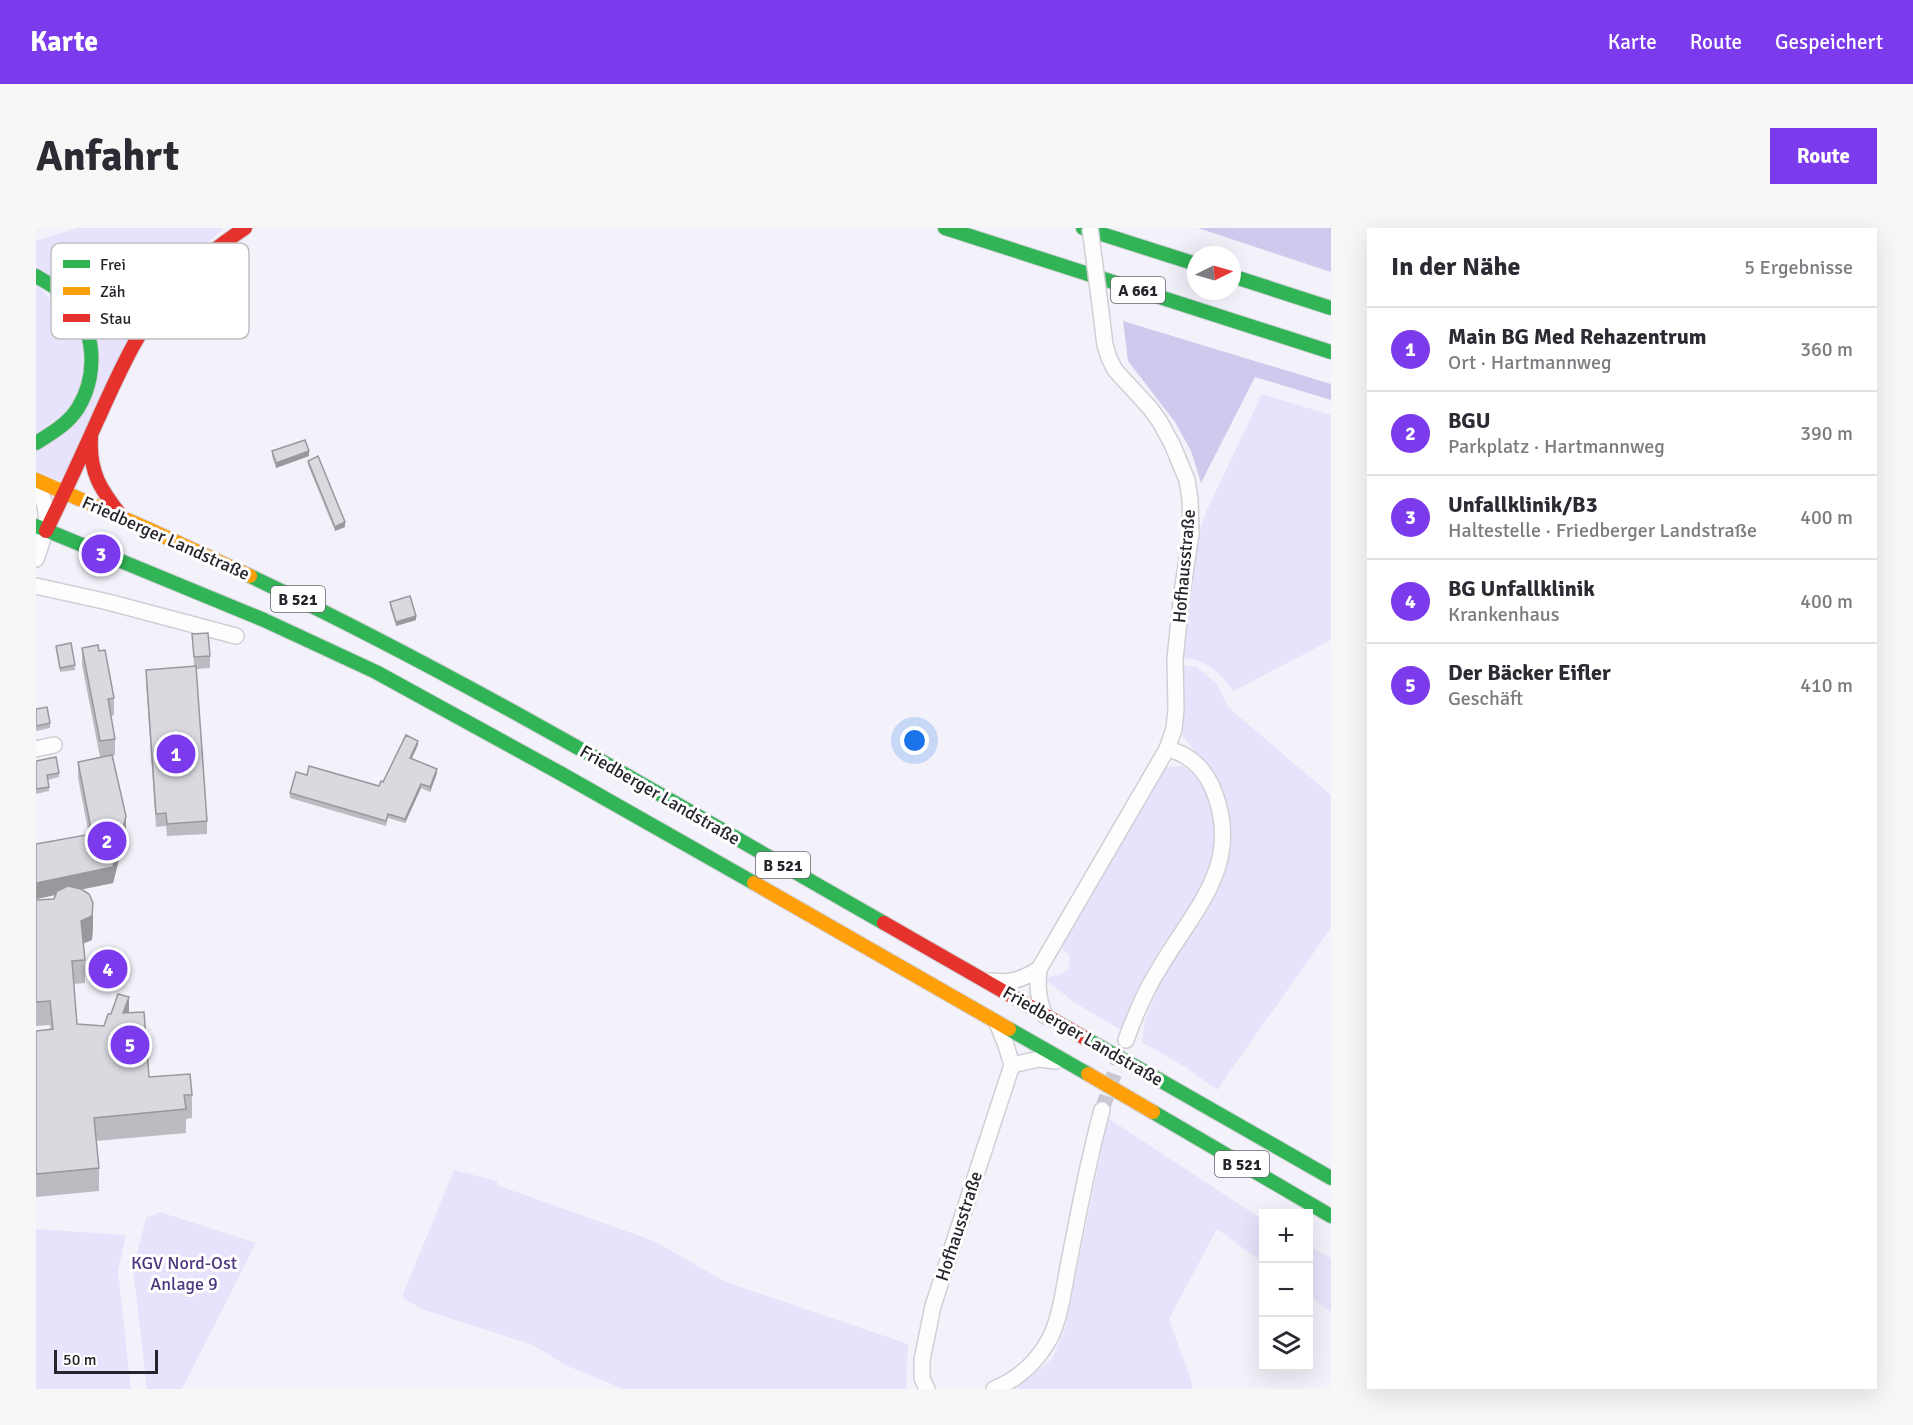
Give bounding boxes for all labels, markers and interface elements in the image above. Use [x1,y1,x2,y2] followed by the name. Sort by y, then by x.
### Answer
[30,25,98,59] text: Karte
[1608,29,1657,55] text: Karte
[1690,29,1742,55] text: Route
[1775,29,1883,55] text: Gespeichert
[1770,128,1877,184] button: Route
[36,131,179,182] text: Anfahrt
[51,243,249,339] legend
[1187,246,1241,300] north arrow
[1391,251,1521,283] text: In der Nähe
[100,255,126,275] text: Frei
[1744,255,1853,280] text: 5 Ergebnisse
[1111,277,1165,303] road number: A 661
[100,282,126,302] text: Zäh
[100,309,131,329] text: Stau
[1448,323,1707,350] text: Main BG Med Rehazentrum
[1405,337,1416,362] text: 1
[1800,337,1853,362] text: 360 m
[1448,350,1612,375] text: Ort · Hartmannweg
[1448,407,1491,434] text: BGU
[1405,421,1416,446] text: 2
[1800,421,1853,446] text: 390 m
[1448,434,1665,459] text: Parkplatz · Hartmannweg
[79,491,253,585] street label: Friedberger Landstraße
[1448,491,1598,518] text: Unfallklinik/B3
[1405,505,1416,530] text: 3
[1800,505,1853,530] text: 400 m
[1168,508,1200,624] street label: Hofhausstraße
[1448,518,1757,543] text: Haltestelle · Friedberger Landstraße
[82,532,120,576] pin: 3
[1448,575,1595,602] text: BG Unfallklinik
[271,586,325,612] road number: B 521
[1405,589,1416,614] text: 4
[1800,589,1853,614] text: 400 m
[1448,602,1559,627] text: Krankenhaus
[1448,659,1611,686] text: Der Bäcker Eifler
[1405,673,1416,698] text: 5
[1800,673,1853,698] text: 410 m
[1448,686,1523,711] text: Geschäft
[900,726,929,755] your location
[156,732,196,776] pin: 1
[576,740,744,850] street label: Friedberger Landstraße
[88,818,126,864] pin: 2
[756,852,810,878] road number: B 521
[88,946,128,992] pin: 4
[999,981,1167,1091] street label: Friedberger Landstraße
[110,1022,149,1068] pin: 5
[1215,1151,1269,1177] road number: B 521
[931,1168,987,1284] street label: Hofhausstraße
[1259,1209,1313,1371] map controls
[1259,1209,1313,1263] button: +
[131,1252,237,1295] park label: KGV Nord-Ost Anlage 9
[1259,1263,1313,1317] button: −
[1259,1317,1313,1371] button: layers
[54,1347,158,1374] scale bar
[63,1350,97,1370] text: 50 m

